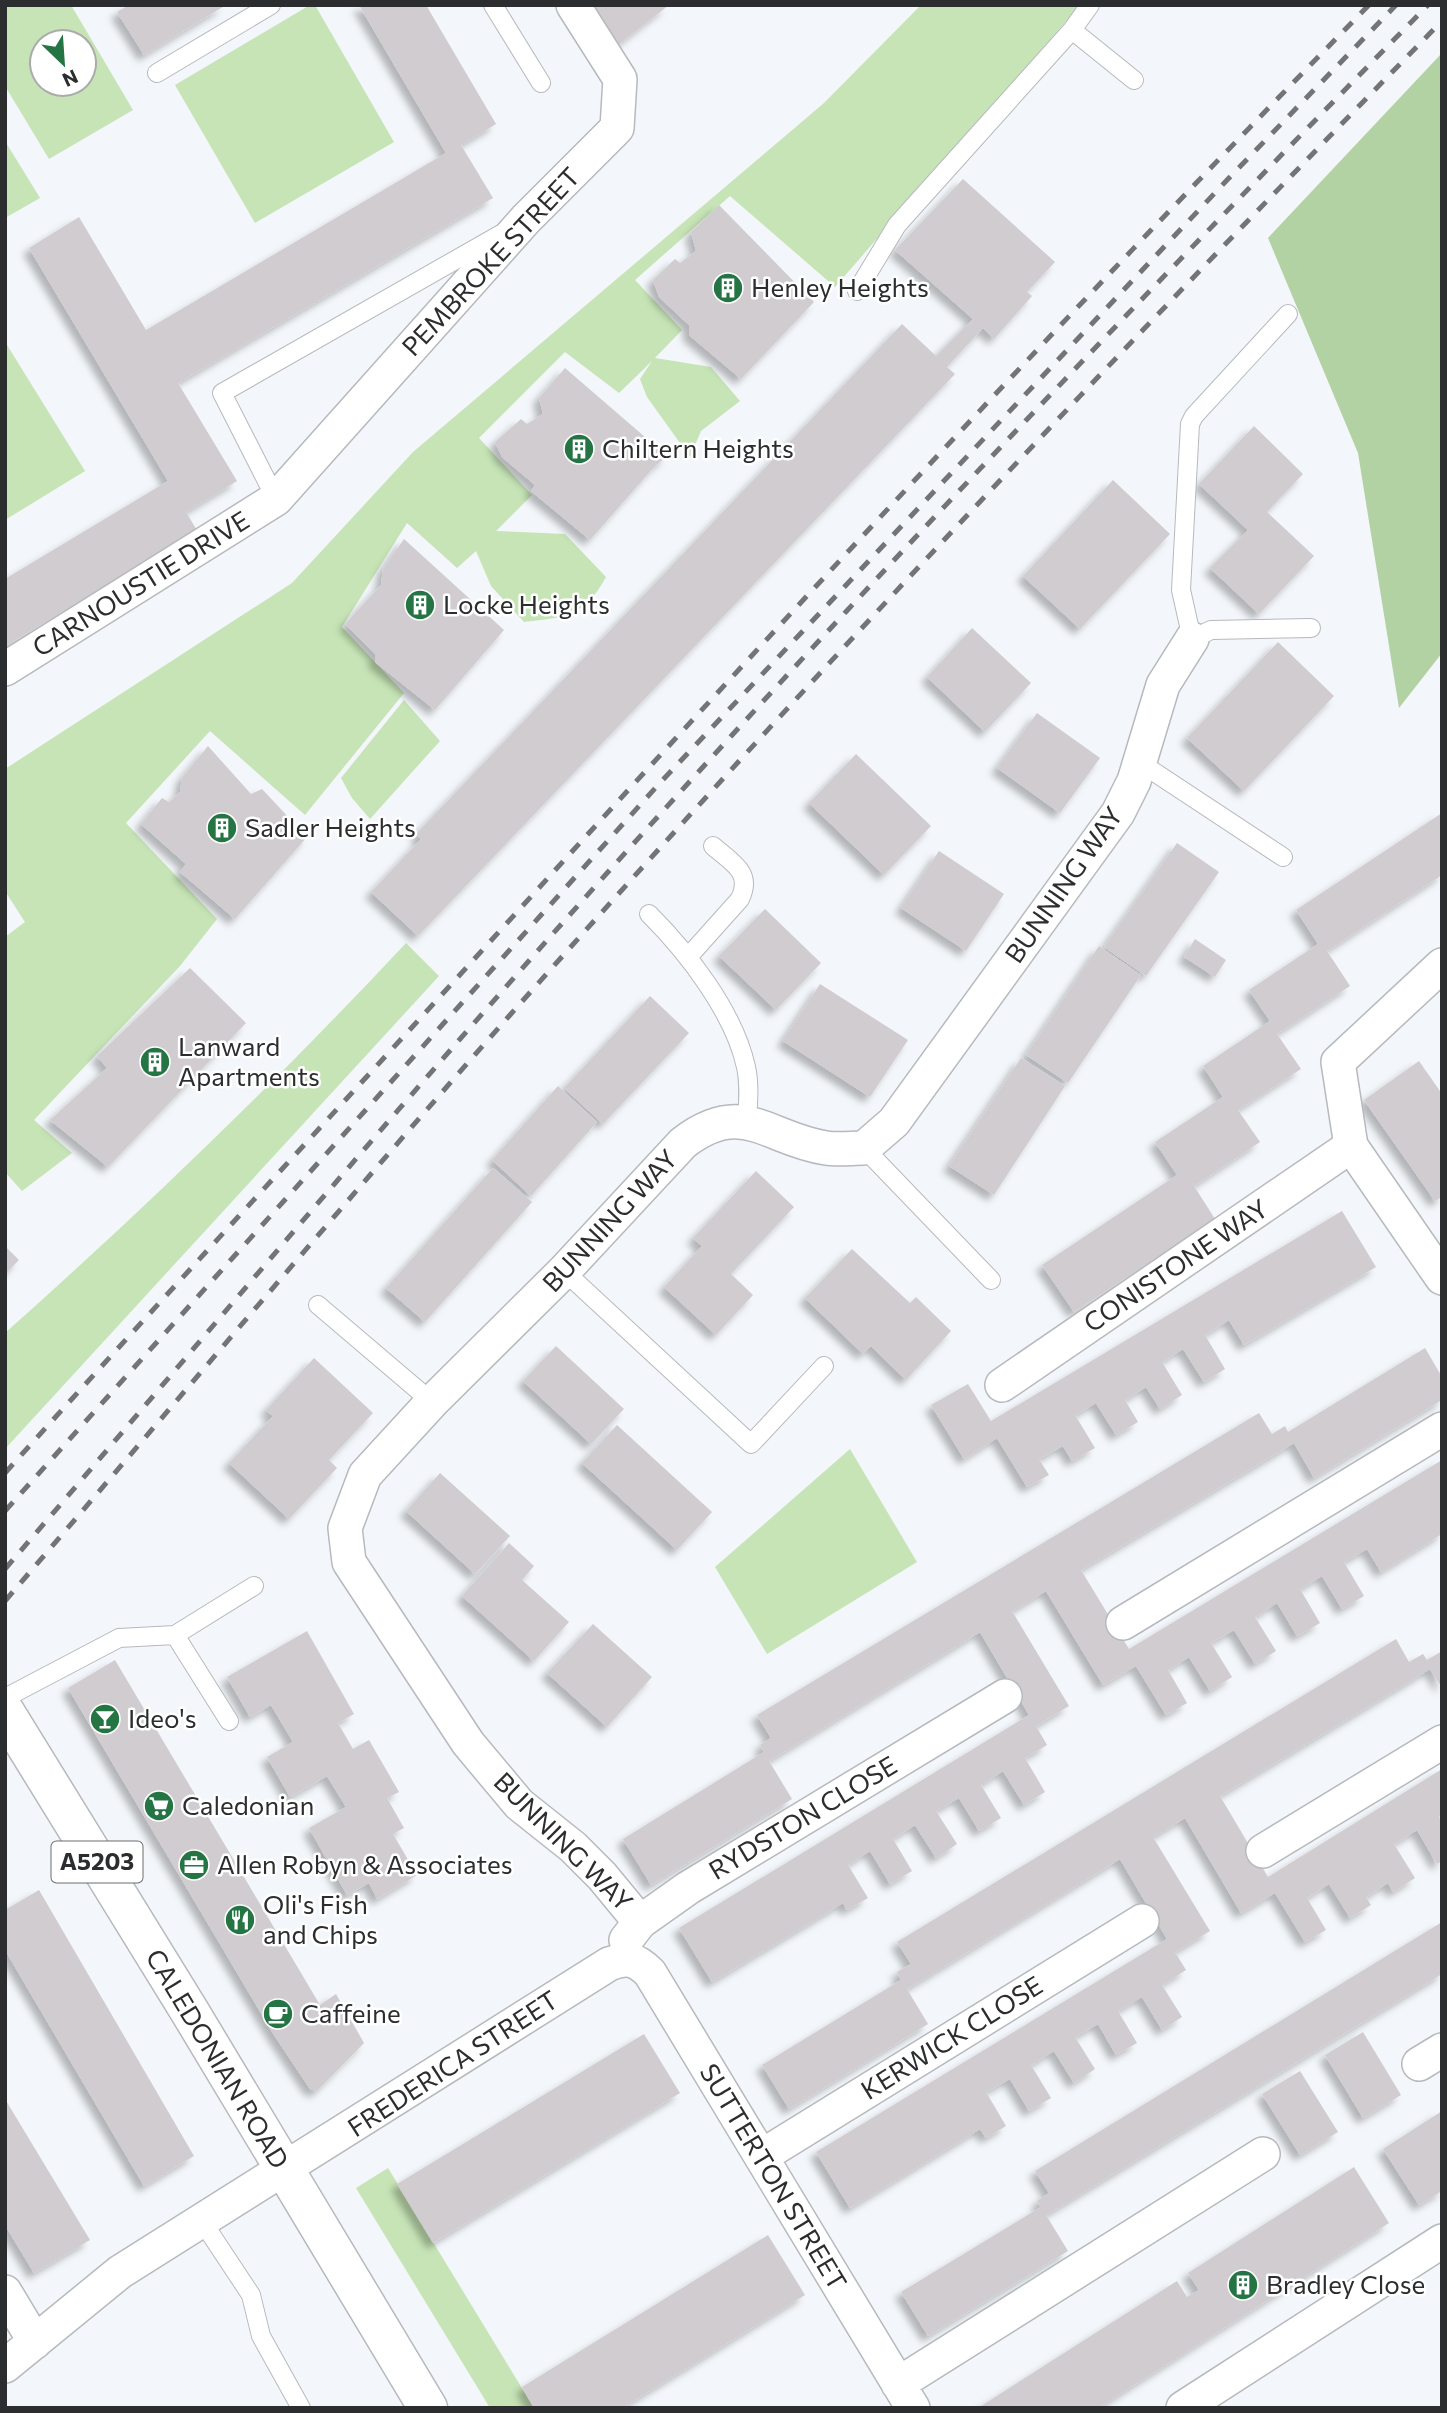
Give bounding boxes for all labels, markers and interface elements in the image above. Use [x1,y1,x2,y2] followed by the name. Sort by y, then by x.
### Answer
[28,28,98,98] north arrow
[59,65,82,92] text: N
[395,160,585,362] street label: PEMBROKE STREET
[711,271,745,305] building icon: Henley Heights
[751,271,929,302] place label: Henley Heights
[562,432,596,466] building icon: Chiltern Heights
[602,432,794,463] place label: Chiltern Heights
[26,504,254,662] street label: CARNOUSTIE DRIVE
[403,588,437,622] building icon: Locke Heights
[443,588,610,619] place label: Locke Heights
[998,800,1128,968] street label: BUNNING WAY
[205,811,239,845] building icon: Sadler Heights
[245,811,416,842] place label: Sadler Heights
[178,1030,320,1091] place label: Lanward Apartments
[138,1045,172,1079] building icon: Lanward Apartments
[535,1142,683,1298] street label: BUNNING WAY
[1077,1192,1273,1338] street label: CONISTONE WAY
[88,1702,122,1736] bar icon: Ideo's
[128,1702,197,1733] place label: Ideo's
[703,1748,902,1885] street label: RYDSTON CLOSE
[488,1765,640,1917] street label: BUNNING WAY
[142,1789,176,1823] supermarket icon: Caledonian
[182,1789,314,1820] place label: Caledonian
[52,1842,142,1882] road number: A5203
[177,1848,211,1882] office icon: Allen Robyn & Associates
[217,1848,513,1879] place label: Allen Robyn & Associates
[263,1888,378,1949] place label: Oli's Fish and Chips
[223,1903,257,1937] restaurant icon: Oli's Fish and Chips
[141,1943,296,2174] street label: CALEDONIAN ROAD
[855,1968,1048,2105] street label: KERWICK CLOSE
[341,1983,563,2142] street label: FREDERICA STREET
[261,1997,295,2031] cafe icon: Caffeine
[301,1997,401,2028] place label: Caffeine
[695,2058,854,2295] street label: SUTTERTON STREET
[1226,2268,1260,2302] building icon: Bradley Close
[1266,2268,1425,2299] place label: Bradley Close

